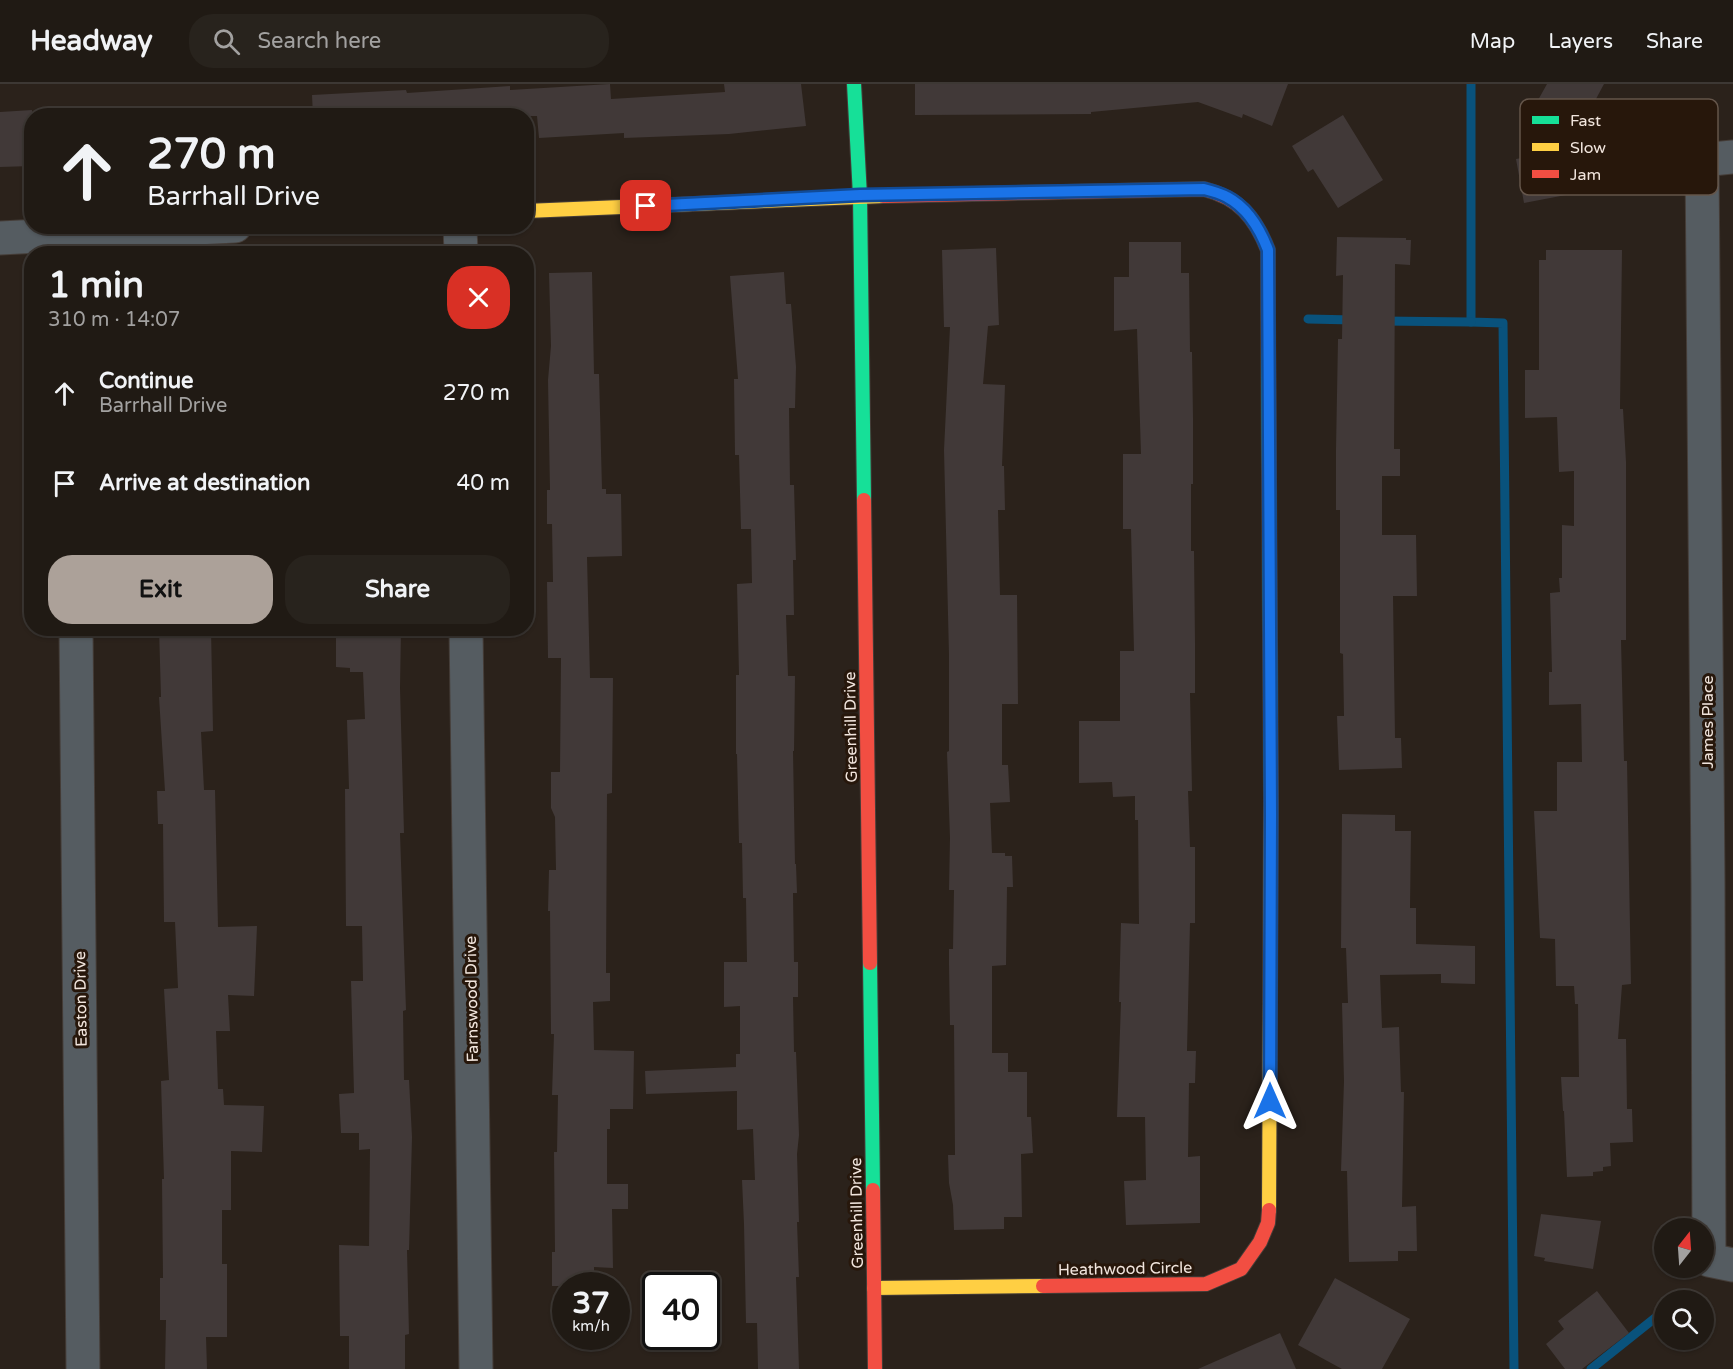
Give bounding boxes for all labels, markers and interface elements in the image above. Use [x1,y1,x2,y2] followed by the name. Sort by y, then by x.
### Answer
[189,14,609,68] search box
[30,24,153,58] text: Headway
[210,25,243,58] icon: search
[258,28,381,54] text: Search here
[1470,29,1515,54] text: Map
[1548,29,1613,54] text: Layers
[1646,29,1703,54] text: Share
[1520,99,1718,195] legend
[1570,111,1601,131] text: Fast
[147,129,276,180] text: 270 m
[48,132,126,210] icon: ahead
[1570,138,1606,158] text: Slow
[1570,165,1601,185] text: Jam
[147,180,320,213] text: Barrhall Drive
[620,180,671,231] pin
[629,189,662,222] icon: arrive
[48,264,144,307] text: 1 min
[447,266,510,329] button: close
[48,308,180,332] text: 310 m · 14:07
[99,368,194,394] text: Continue
[48,377,81,410] icon: ahead
[443,380,510,406] text: 270 m
[99,394,227,418] text: Barrhall Drive
[48,467,81,500] icon: arrive
[99,470,310,496] text: Arrive at destination
[456,470,510,496] text: 40 m
[48,555,273,624] button: Exit
[285,555,510,624] button: Share
[840,671,862,783] street label: Greenhill Drive
[1698,675,1718,769] street label: James Place
[461,935,483,1062] street label: Farnswood Drive
[70,951,92,1047] street label: Easton Drive
[1238,1069,1302,1133] position arrow
[846,1157,868,1269] street label: Greenhill Drive
[1654,1218,1714,1278] north arrow
[1654,1218,1714,1350] map controls
[1058,1258,1192,1280] street label: Heathwood Circle
[642,1272,720,1350] speed limit sign: 40
[572,1285,610,1322] text: 37
[1654,1290,1714,1350] button: search
[572,1317,610,1335] text: km/h

